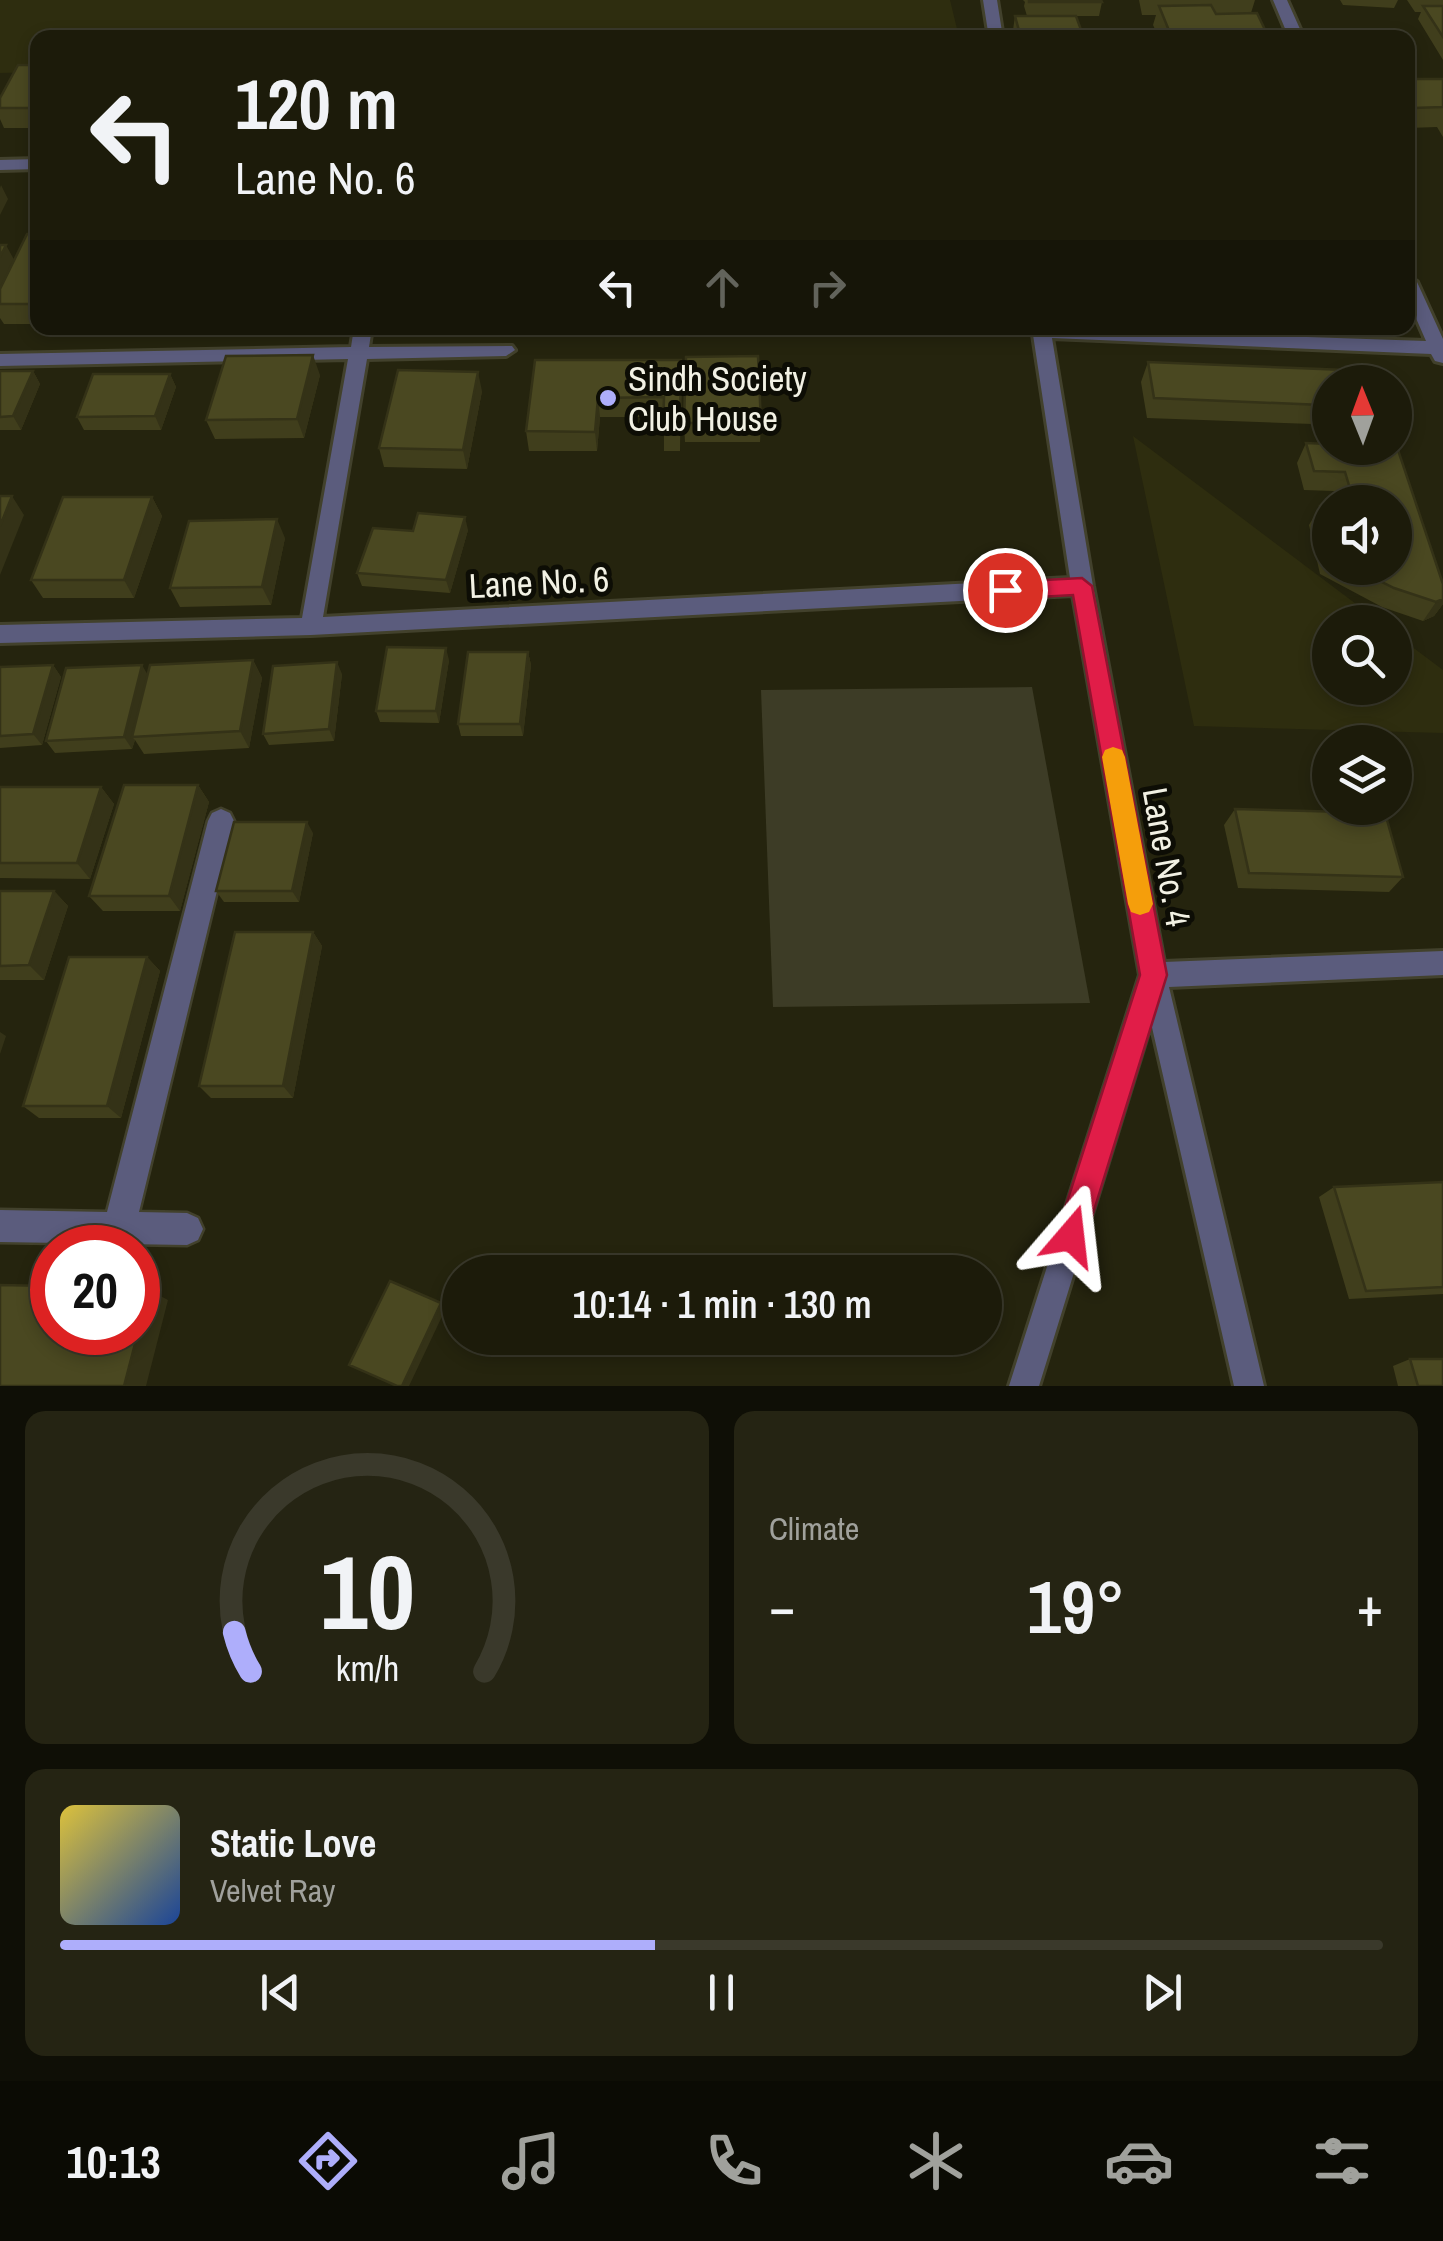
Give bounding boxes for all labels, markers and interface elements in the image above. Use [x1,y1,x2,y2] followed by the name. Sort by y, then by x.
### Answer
[235,57,398,151] text: 120 m
[70,70,200,200] icon: left
[235,147,416,208] text: Lane No. 6
[590,260,645,315] icon: left
[695,260,750,315] icon: ahead
[800,260,855,315] icon: right
[628,355,807,442] place label: Sindh Society Club House
[1312,365,1412,465] north arrow
[1312,365,1412,825] map controls
[597,387,619,409] marker: Sindh Society Club House
[1312,485,1412,585] button: sound
[963,548,1048,633] pin
[468,555,610,609] street label: Lane No. 6
[978,563,1033,618] icon: arrive
[1312,605,1412,705] button: search
[1312,725,1412,825] button: layers
[1132,784,1202,930] street label: Lane No. 4
[1019,1184,1123,1288] position arrow
[30,1225,160,1355] speed limit sign: 20
[572,1279,872,1330] text: 10:14 · 1 min · 130 m
[769,1507,859,1550] text: Climate
[320,1521,414,1661] text: 10
[1027,1555,1125,1656] text: 19°
[769,1569,795,1643] text: −
[1357,1569,1383,1643] text: +
[335,1644,399,1692] text: km/h
[210,1818,376,1869] text: Static Love
[210,1869,335,1912] text: Velvet Ray
[253,1965,308,2020] icon: previous
[694,1965,749,2020] icon: pause
[1135,1965,1190,2020] icon: next
[293,2126,363,2196] icon: directions
[496,2126,566,2196] icon: music
[699,2126,769,2196] icon: phone
[901,2126,971,2196] icon: climate
[1104,2126,1174,2196] icon: car
[1307,2126,1377,2196] icon: filters
[66,2131,161,2192] text: 10:13

